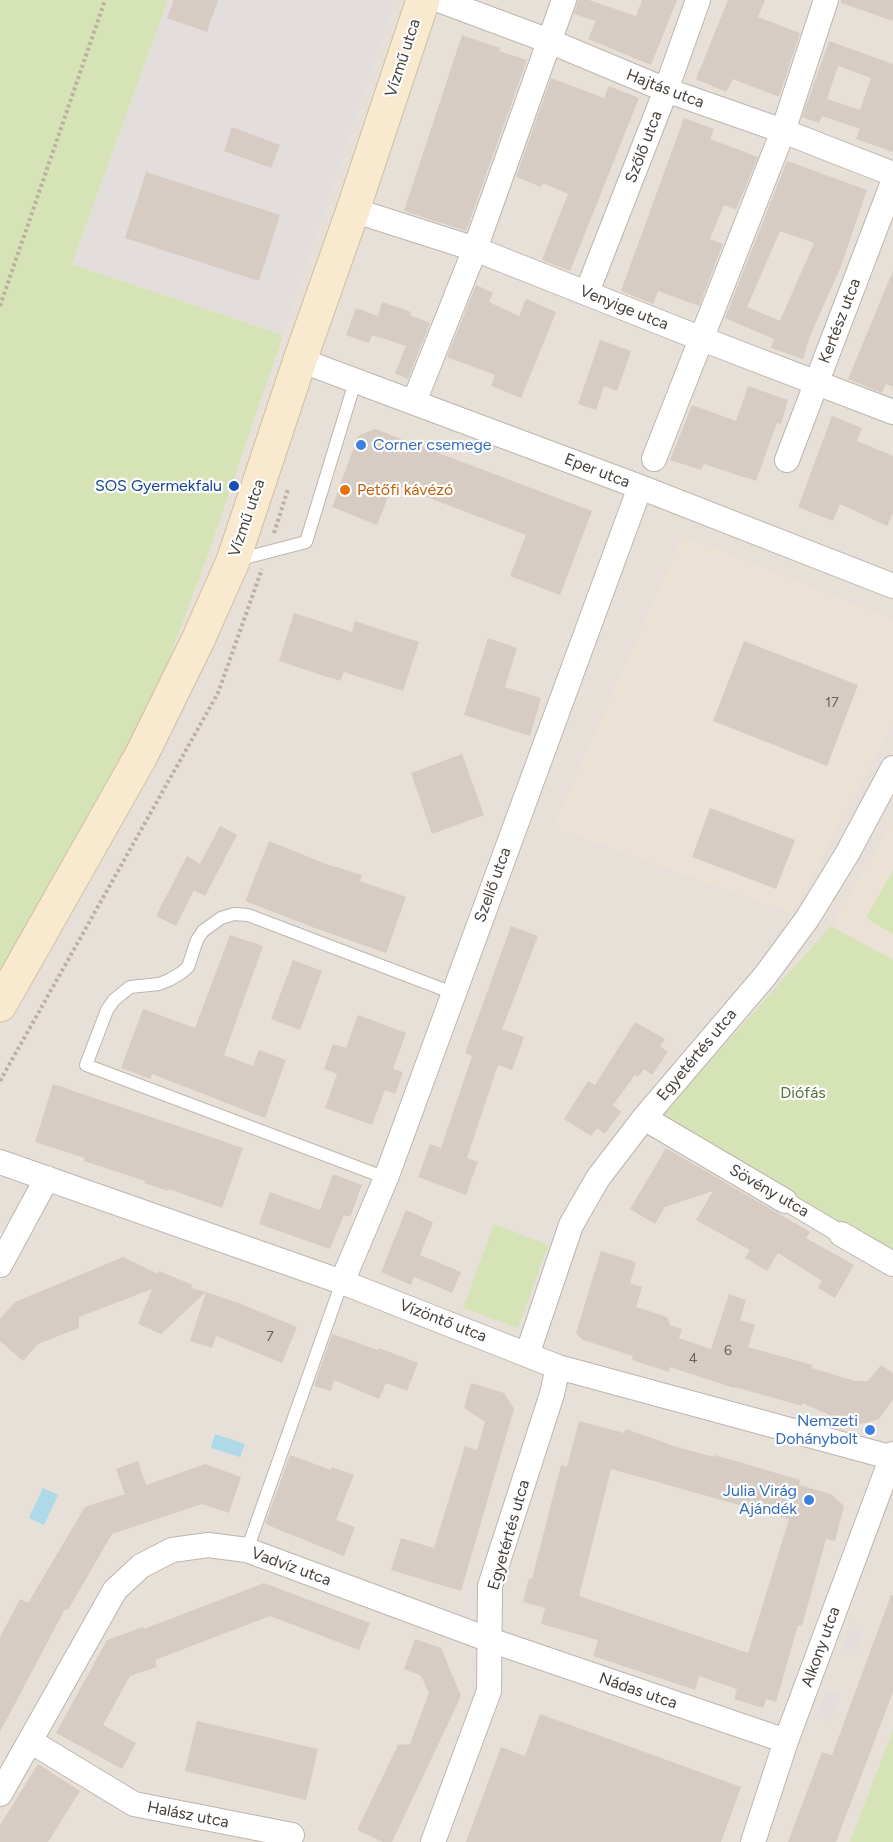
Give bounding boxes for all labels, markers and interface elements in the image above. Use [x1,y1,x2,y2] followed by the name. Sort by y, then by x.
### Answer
[381,17,425,99] street label: Vízmű utca
[623,65,707,113] street label: Hajtás utca
[622,108,666,186] street label: Szőlő utca
[815,276,865,366] street label: Kertész utca
[577,282,671,334] street label: Venyige utca
[373,435,492,455] place label: Corner csemege
[354,438,368,452] marker: Corner csemege
[561,450,633,492] street label: Eper utca
[95,476,222,496] place label: SOS Gyermekfalu
[225,477,269,559] street label: Vízmű utca
[227,479,241,493] marker: SOS Gyermekfalu
[357,480,453,500] place label: Petőfi kávézó
[338,483,352,497] marker: Petőfi kávézó
[825,695,839,711] house number: 17
[471,845,515,925] street label: Szellő utca
[653,1005,741,1105] street label: Egyetértés utca
[780,1083,826,1103] park label: Diófás
[726,1161,812,1221] street label: Sövény utca
[397,1296,489,1346] street label: Vízöntő utca
[266,1329,274,1345] house number: 7
[724,1343,732,1359] house number: 6
[689,1351,697,1367] house number: 4
[775,1411,858,1449] place label: Nemzeti Dohánybolt
[863,1423,877,1437] marker: Nemzeti Dohánybolt
[484,1478,534,1592] street label: Egyetértés utca
[723,1481,797,1519] place label: Julia Virág Ajándék
[802,1493,816,1507] marker: Julia Virág Ajándék
[248,1544,334,1590] street label: Vadvíz utca
[798,1604,844,1690] street label: Alkony utca
[596,1669,680,1713] street label: Nádas utca
[146,1798,230,1832] street label: Halász utca

